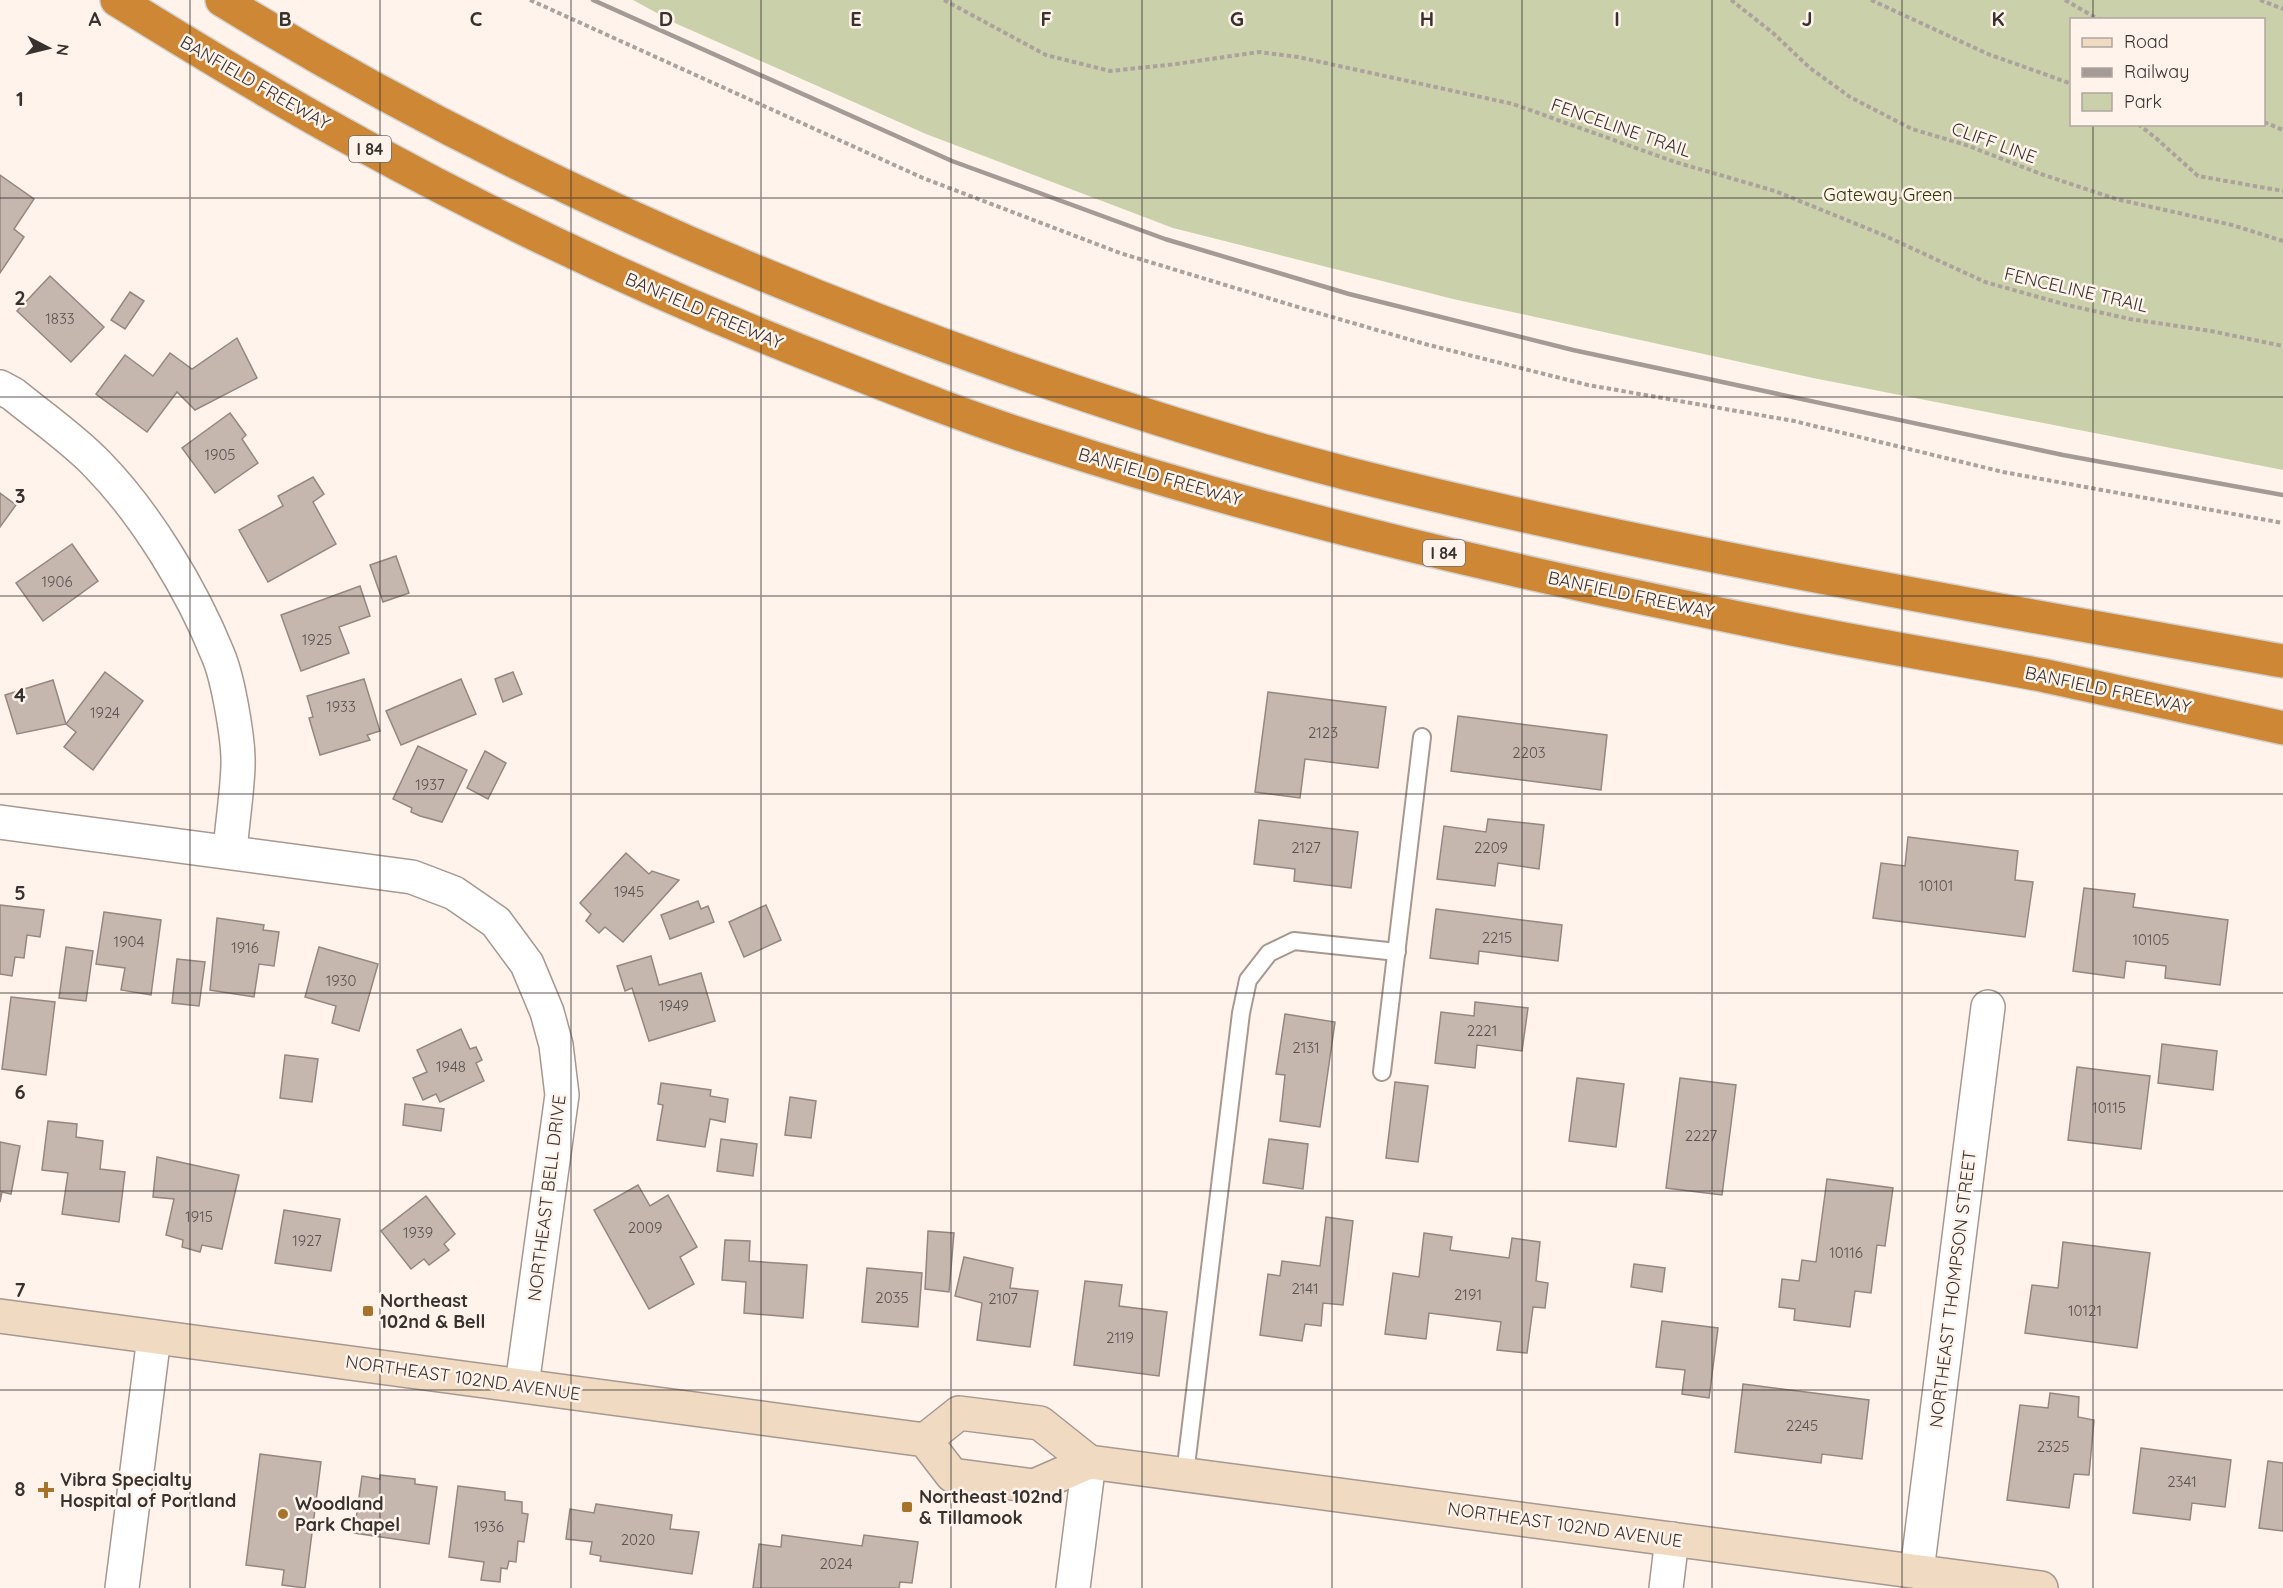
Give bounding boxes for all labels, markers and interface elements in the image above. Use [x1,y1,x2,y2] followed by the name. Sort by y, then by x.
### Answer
[89,6,102,31] text: A
[278,6,292,31] text: B
[470,6,483,31] text: C
[659,6,673,31] text: D
[850,6,862,31] text: E
[1040,6,1052,31] text: F
[1230,6,1244,31] text: G
[1420,6,1434,31] text: H
[1614,6,1620,31] text: I
[1801,6,1813,31] text: J
[1991,6,2005,31] text: K
[18,18,78,78] north arrow
[2070,18,2265,126] legend
[176,30,334,135] street label: BANFIELD FREEWAY
[2124,30,2169,53] text: Road
[52,43,74,57] text: N
[2124,60,2190,83] text: Railway
[16,86,24,111] text: 1
[2124,90,2162,113] text: Park
[1548,93,1695,162] street label: FENCELINE TRAIL
[1949,117,2040,168] street label: CLIFF LINE
[349,136,391,162] road number: I 84
[1823,183,1953,206] park label: Gateway Green
[2002,262,2150,317] street label: FENCELINE TRAIL
[622,267,787,354] street label: BANFIELD FREEWAY
[14,285,26,310] text: 2
[45,309,75,328] house number: 1833
[1076,442,1245,511] street label: BANFIELD FREEWAY
[204,445,236,464] house number: 1905
[15,483,25,508] text: 3
[1423,540,1465,566] road number: I 84
[1546,566,1716,623] street label: BANFIELD FREEWAY
[42,572,72,591] house number: 1906
[302,630,332,649] house number: 1925
[2023,661,2193,718] street label: BANFIELD FREEWAY
[14,682,26,707] text: 4
[326,697,356,716] house number: 1933
[90,703,120,722] house number: 1924
[1308,723,1338,742] house number: 2123
[1512,743,1546,762] house number: 2203
[415,775,445,794] house number: 1937
[1291,838,1321,857] house number: 2127
[1474,838,1508,857] house number: 2209
[1919,876,1953,895] house number: 10101
[14,880,26,905] text: 5
[614,882,644,901] house number: 1945
[1482,928,1512,947] house number: 2215
[2132,930,2170,949] house number: 10105
[114,932,144,951] house number: 1904
[231,938,259,957] house number: 1916
[326,971,356,990] house number: 1930
[659,996,689,1015] house number: 1949
[1467,1021,1497,1040] house number: 2221
[1292,1038,1320,1057] house number: 2131
[436,1057,466,1076] house number: 1948
[14,1079,26,1104] text: 6
[522,1093,571,1303] street label: NORTHEAST BELL DRIVE
[2092,1098,2126,1117] house number: 10115
[1685,1126,1717,1145] house number: 2227
[1924,1149,1981,1429] street label: NORTHEAST THOMPSON STREET
[185,1207,213,1226] house number: 1915
[628,1218,662,1237] house number: 2009
[403,1223,433,1242] house number: 1939
[292,1231,322,1250] house number: 1927
[1829,1243,1863,1262] house number: 10116
[15,1277,26,1302] text: 7
[1292,1279,1318,1298] house number: 2141
[1454,1285,1482,1304] house number: 2191
[875,1288,909,1307] house number: 2035
[380,1289,485,1333] place label: Northeast 102nd & Bell
[988,1289,1018,1308] house number: 2107
[2068,1301,2102,1320] house number: 10121
[361,1304,375,1318] marker: Northeast 102nd & Bell
[1106,1328,1134,1347] house number: 2119
[344,1350,582,1405] street label: NORTHEAST 102ND AVENUE
[1786,1416,1818,1435] house number: 2245
[2037,1437,2069,1456] house number: 2325
[60,1468,236,1512] place label: Vibra Specialty Hospital of Portland
[2167,1472,2197,1491] house number: 2341
[15,1476,26,1501] text: 8
[37,1481,55,1499] marker: Vibra Specialty Hospital of Portland
[919,1485,1063,1529] place label: Northeast 102nd & Tillamook
[295,1492,400,1536] place label: Woodland Park Chapel
[1446,1497,1684,1552] street label: NORTHEAST 102ND AVENUE
[900,1500,914,1514] marker: Northeast 102nd & Tillamook
[276,1507,290,1521] marker: Woodland Park Chapel
[474,1517,504,1536] house number: 1936
[621,1530,655,1549] house number: 2020
[819,1554,853,1573] house number: 2024

